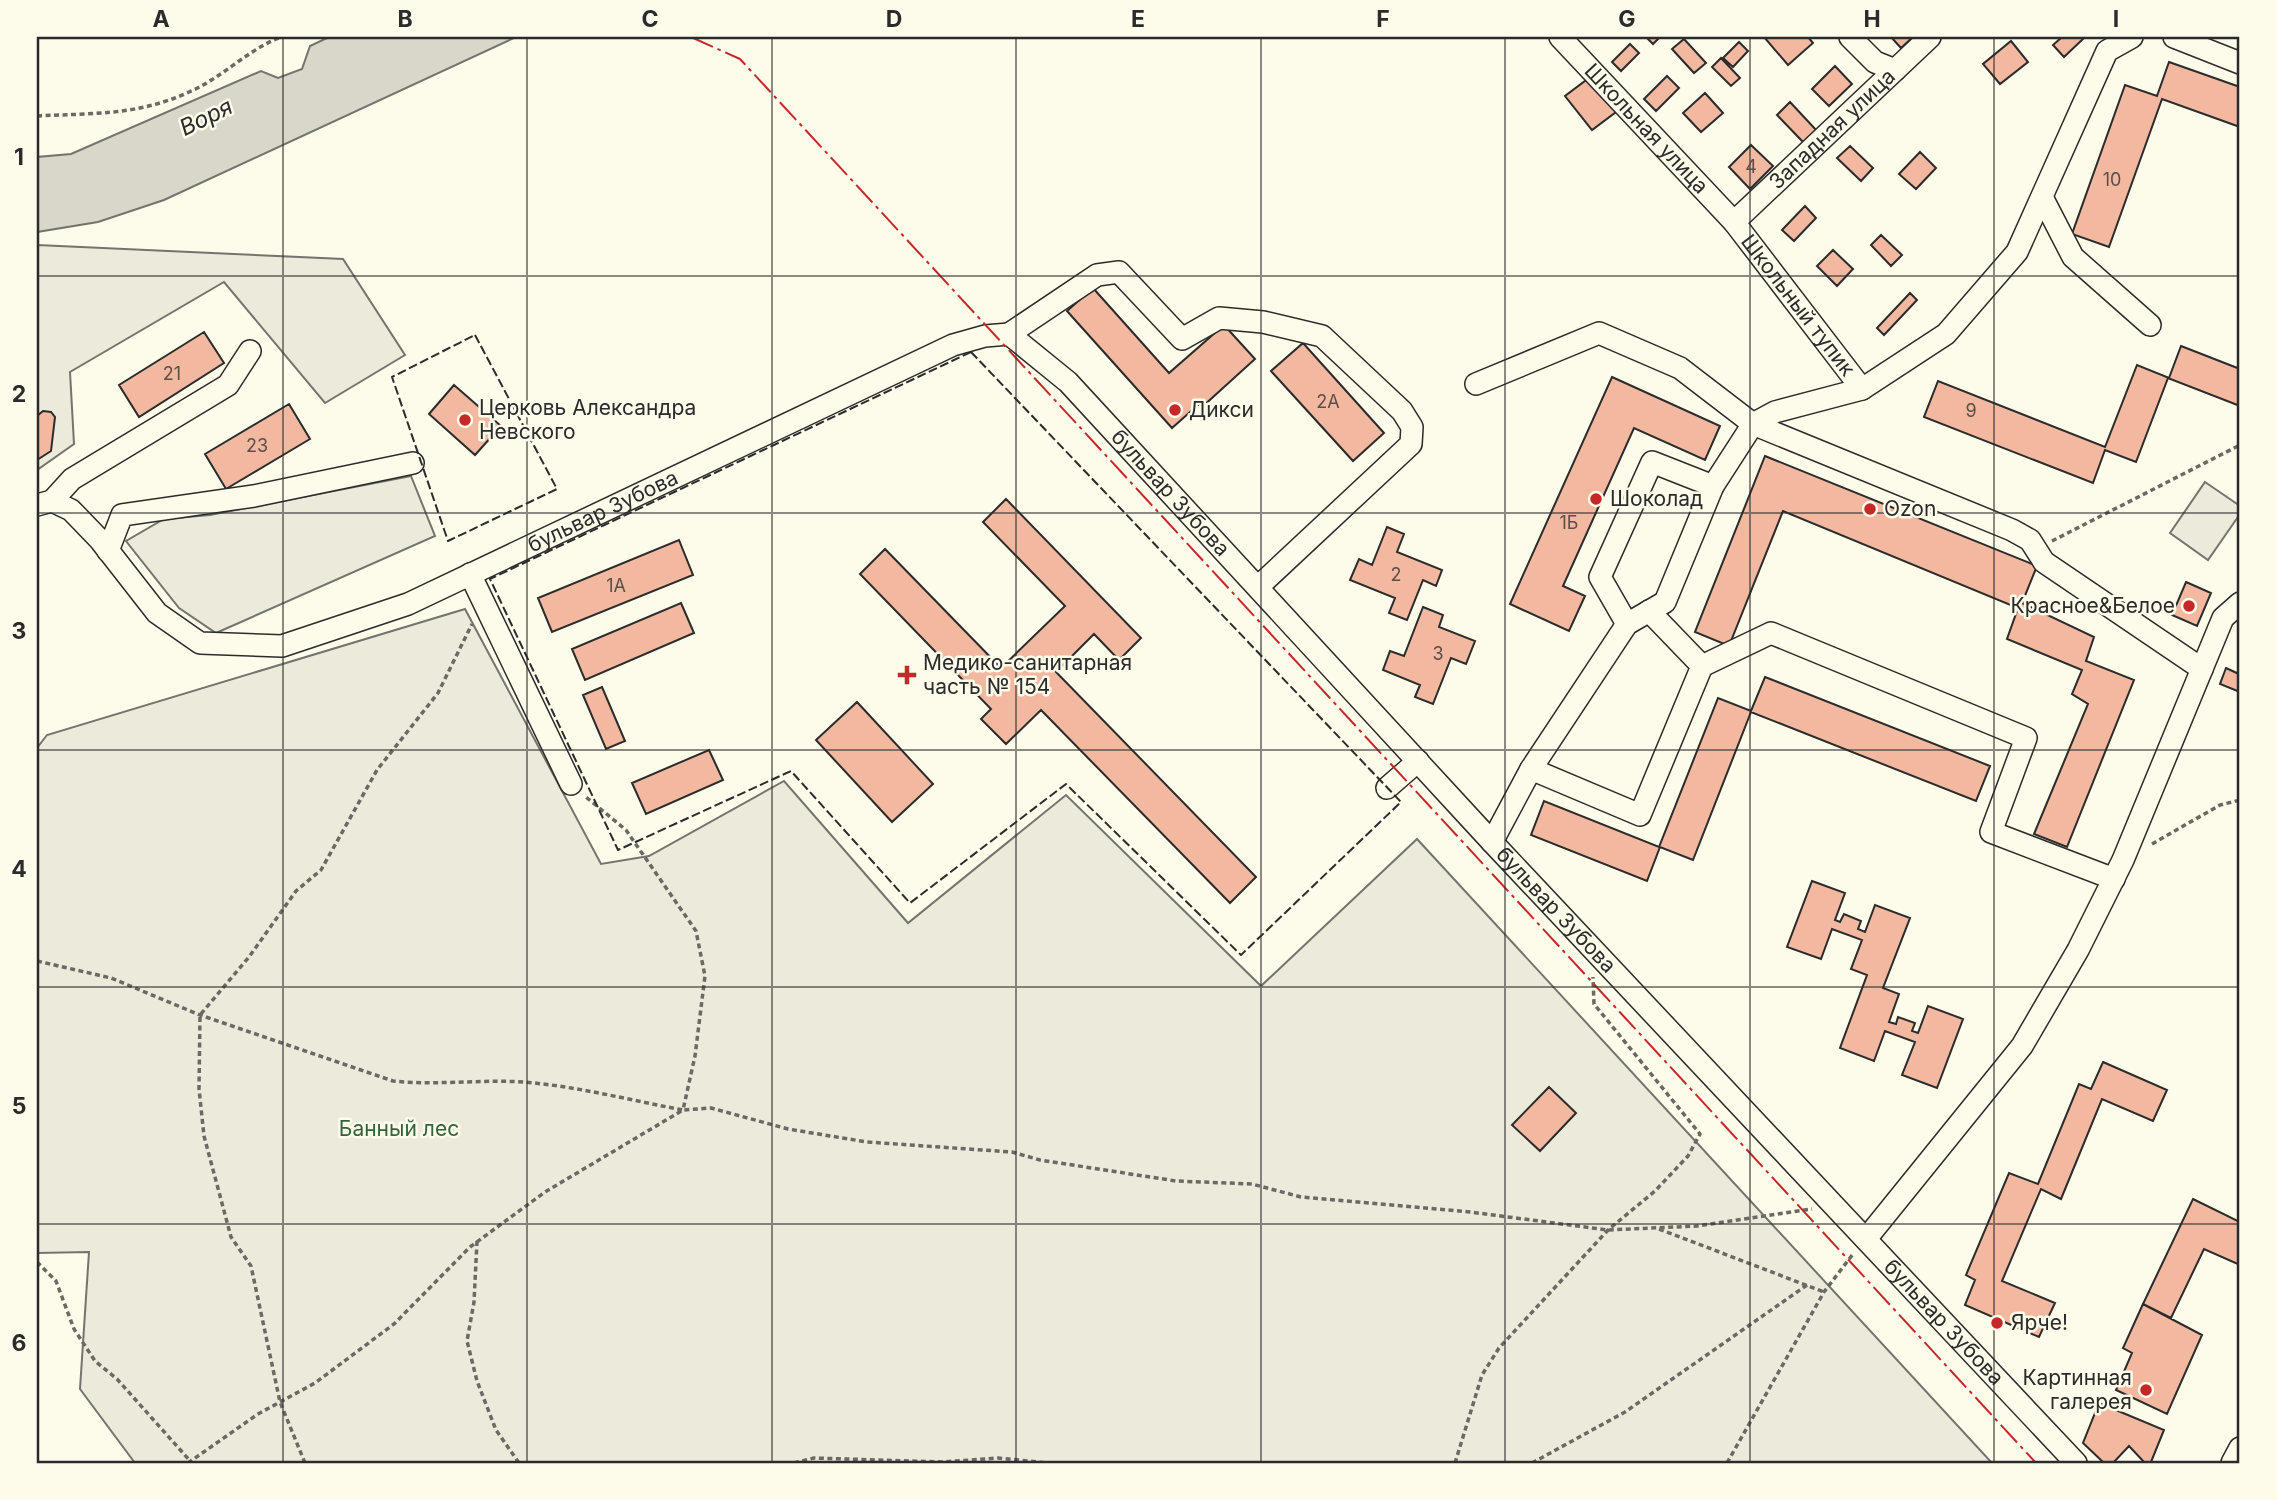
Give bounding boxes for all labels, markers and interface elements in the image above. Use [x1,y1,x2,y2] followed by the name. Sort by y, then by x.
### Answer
[152,5,170,33] text: A
[397,5,413,33] text: B
[641,5,659,33] text: C
[886,5,902,33] text: D
[1131,5,1145,33] text: E
[1376,5,1390,33] text: F
[1618,5,1636,33] text: G
[1863,5,1881,33] text: H
[2113,5,2119,33] text: I
[1580,58,1714,199] street label: Школьная улица
[1764,64,1900,194] street label: Западная улица
[175,92,237,142] water label: Воря
[14,143,24,171] text: 1
[1745,156,1757,177] house number: 4
[2103,169,2121,190] house number: 10
[1736,229,1861,381] street label: Школьный тупик
[163,363,181,384] house number: 21
[12,380,26,408] text: 2
[1316,391,1340,412] house number: 2А
[479,395,696,444] place label: Церковь Александра Невского
[1189,397,1254,422] place label: Дикси
[1965,400,1977,421] house number: 9
[1167,402,1183,418] marker: Дикси
[457,412,473,428] marker: Церковь Александра Невского
[1106,424,1235,561] street label: бульвар Зубова
[246,435,268,456] house number: 23
[524,465,682,557] street label: бульвар Зубова
[1610,486,1703,511] place label: Шоколад
[1588,491,1604,507] marker: Шоколад
[1884,496,1936,521] place label: Ozon
[1862,501,1878,517] marker: Ozon
[1560,512,1578,533] house number: 1Б
[1391,564,1401,585] house number: 2
[606,575,626,596] house number: 1А
[2011,593,2175,618] place label: Красное&Белое
[2181,598,2197,614] marker: Красное&Белое
[12,617,26,645] text: 3
[1432,643,1444,664] house number: 3
[923,650,1132,699] place label: Медико-санитарная часть № 154
[897,665,917,685] marker: Медико-санитарная часть № 154
[1491,842,1621,978] street label: бульвар Зубова
[11,855,27,883] text: 4
[12,1092,26,1120] text: 5
[339,1116,459,1141] park label: Банный лес
[1879,1254,2009,1390] street label: бульвар Зубова
[2011,1310,2068,1335] place label: Ярче!
[1989,1315,2005,1331] marker: Ярче!
[12,1329,26,1357] text: 6
[2022,1365,2132,1414] place label: Картинная галерея
[2138,1382,2154,1398] marker: Картинная галерея

